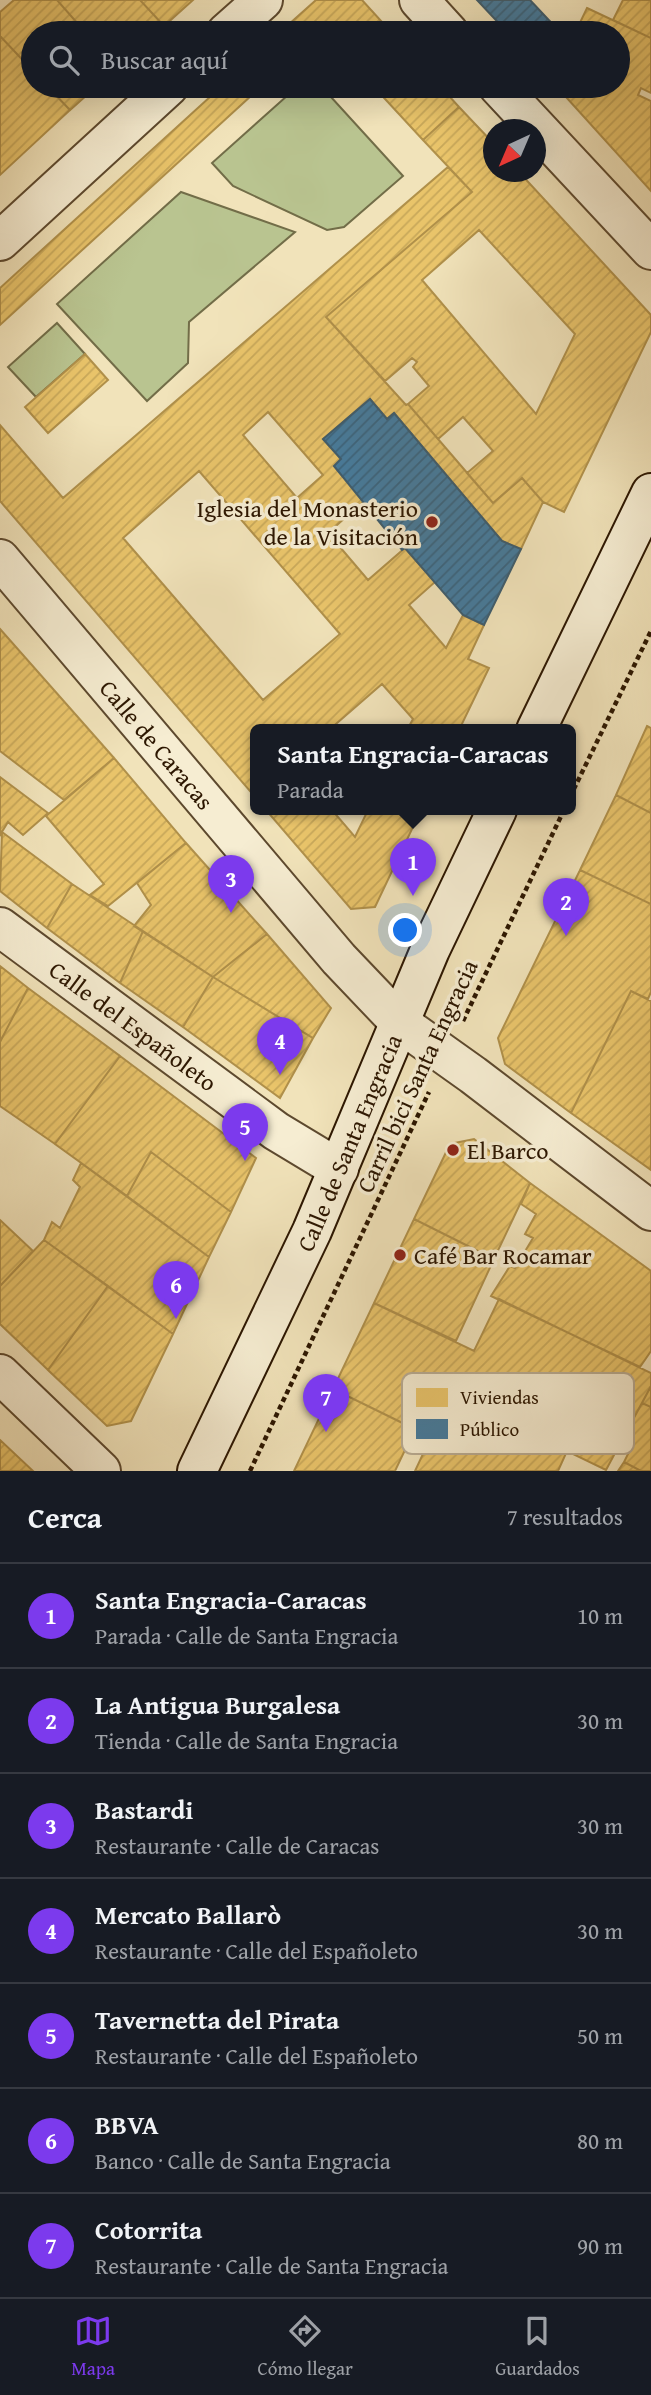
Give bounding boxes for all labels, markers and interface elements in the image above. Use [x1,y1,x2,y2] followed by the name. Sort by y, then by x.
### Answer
[21,21,630,98] search box
[101,40,228,79] text: Buscar aquí
[45,41,83,79] icon: search
[483,119,546,182] north arrow
[197,491,419,554] place label: Iglesia del Monasterio de la Visitación
[424,514,440,530] marker: Iglesia del Monasterio de la Visitación
[92,672,222,817] street label: Calle de Caracas
[250,724,576,815] popup
[277,734,549,773] text: Santa Engracia-Caracas
[277,773,344,806] text: Parada
[390,838,436,896] pin: 1
[208,855,254,913] pin: 3
[543,878,589,936] pin: 2
[388,913,422,947] your location
[42,952,225,1099] street label: Calle del Españoleto
[348,953,487,1198] street label: Carril bici Santa Engracia
[257,1017,303,1075] pin: 4
[287,1028,411,1257] street label: Calle de Santa Engracia
[222,1103,268,1161] pin: 5
[467,1133,549,1168] place label: El Barco
[445,1142,461,1158] marker: El Barco
[414,1238,592,1273] place label: Café Bar Rocamar
[392,1247,408,1263] marker: Café Bar Rocamar
[153,1261,199,1319] pin: 6
[402,1373,634,1454] legend
[303,1374,349,1432] pin: 7
[460,1383,539,1411] text: Viviendas
[460,1415,519,1443] text: Público
[28,1495,102,1539] text: Cerca
[507,1500,623,1533] text: 7 resultados
[95,1580,367,1619] text: Santa Engracia-Caracas
[45,1599,57,1632] text: 1
[577,1599,623,1632] text: 10 m
[95,1619,398,1652] text: Parada · Calle de Santa Engracia
[95,1685,340,1724] text: La Antigua Burgalesa
[45,1704,57,1737] text: 2
[577,1704,623,1737] text: 30 m
[95,1724,398,1757] text: Tienda · Calle de Santa Engracia
[95,1790,193,1829] text: Bastardi
[45,1809,57,1842] text: 3
[577,1809,623,1842] text: 30 m
[95,1829,379,1862] text: Restaurante · Calle de Caracas
[95,1895,281,1934] text: Mercato Ballarò
[45,1914,57,1947] text: 4
[577,1914,623,1947] text: 30 m
[95,1934,418,1967] text: Restaurante · Calle del Españoleto
[95,2000,339,2039] text: Tavernetta del Pirata
[45,2019,57,2052] text: 5
[577,2019,623,2052] text: 50 m
[95,2039,418,2072] text: Restaurante · Calle del Españoleto
[95,2105,159,2144] text: BBVA
[45,2124,57,2157] text: 6
[577,2124,623,2157] text: 80 m
[95,2144,391,2177] text: Banco · Calle de Santa Engracia
[95,2210,202,2249] text: Cotorrita
[45,2229,57,2262] text: 7
[577,2229,623,2262] text: 90 m
[95,2249,449,2282] text: Restaurante · Calle de Santa Engracia
[71,2312,115,2382] tab: Mapa
[257,2312,353,2382] tab: Cómo llegar
[495,2312,580,2382] tab: Guardados

